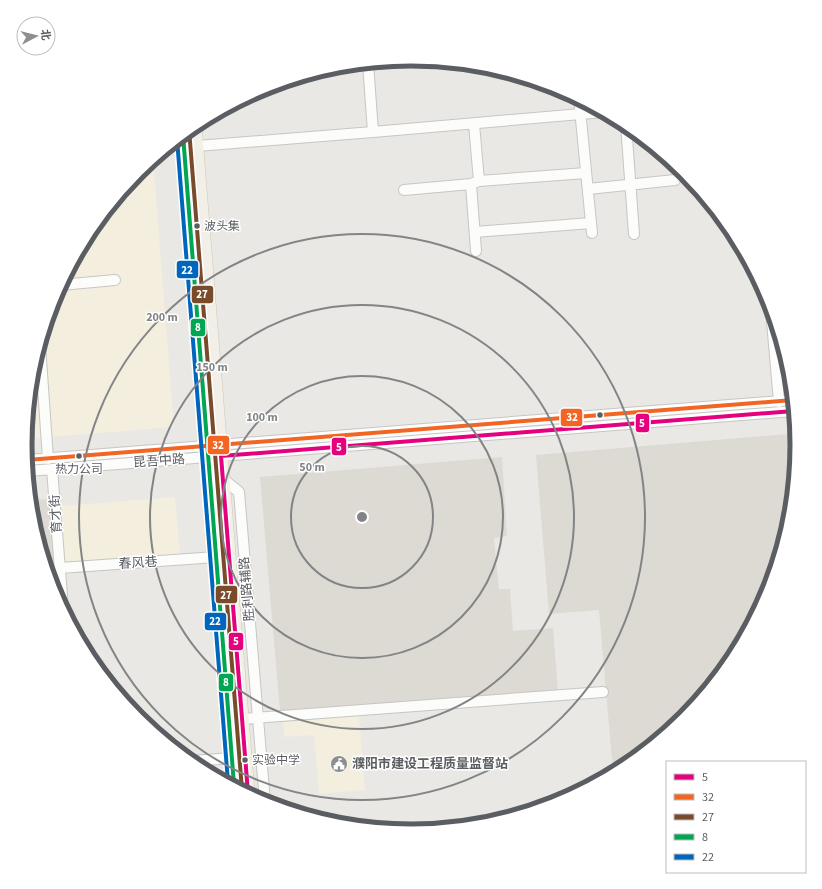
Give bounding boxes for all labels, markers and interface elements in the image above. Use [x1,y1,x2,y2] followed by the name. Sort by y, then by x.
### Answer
[16,16,56,56] north arrow
[37,28,54,41] text: 北
[204,218,240,235] place label: 波头集
[192,221,202,231] marker: 波头集
[176,260,199,279] line badge: 22
[181,263,193,278] text: 22
[191,285,214,304] line badge: 27
[196,287,208,302] text: 27
[146,309,178,326] text: 200 m
[190,318,206,337] line badge: 8
[195,320,201,335] text: 8
[196,359,228,376] text: 150 m
[560,408,583,427] line badge: 32
[246,409,278,426] text: 100 m
[566,410,578,425] text: 32
[595,410,605,420] unlabelled marker
[635,413,650,433] line badge: 5
[639,416,645,431] text: 5
[207,435,230,455] line badge: 32
[331,437,347,456] line badge: 5
[212,438,224,453] text: 32
[336,440,342,455] text: 5
[132,450,186,472] street label: 昆吾中路
[74,451,84,461] marker: 热力公司
[299,459,325,476] text: 50 m
[55,461,103,478] place label: 热力公司
[46,494,66,534] street label: 育才街
[355,510,369,524] centre of rings
[118,553,158,573] street label: 春风巷
[235,556,259,622] street label: 胜利路辅路
[215,585,238,604] line badge: 27
[220,588,232,603] text: 27
[204,612,227,631] line badge: 22
[209,614,221,629] text: 22
[228,632,244,651] line badge: 5
[233,634,239,649] text: 5
[218,673,234,692] line badge: 8
[223,675,229,690] text: 8
[252,752,300,769] place label: 实验中学
[329,754,349,774] public building icon: 濮阳市建设工程质量监督站
[240,755,250,765] marker: 实验中学
[352,755,508,773] place label: 濮阳市建设工程质量监督站
[666,761,806,873] legend
[702,769,708,786] text: 5
[702,789,714,806] text: 32
[702,809,714,826] text: 27
[702,829,708,846] text: 8
[702,849,714,866] text: 22

